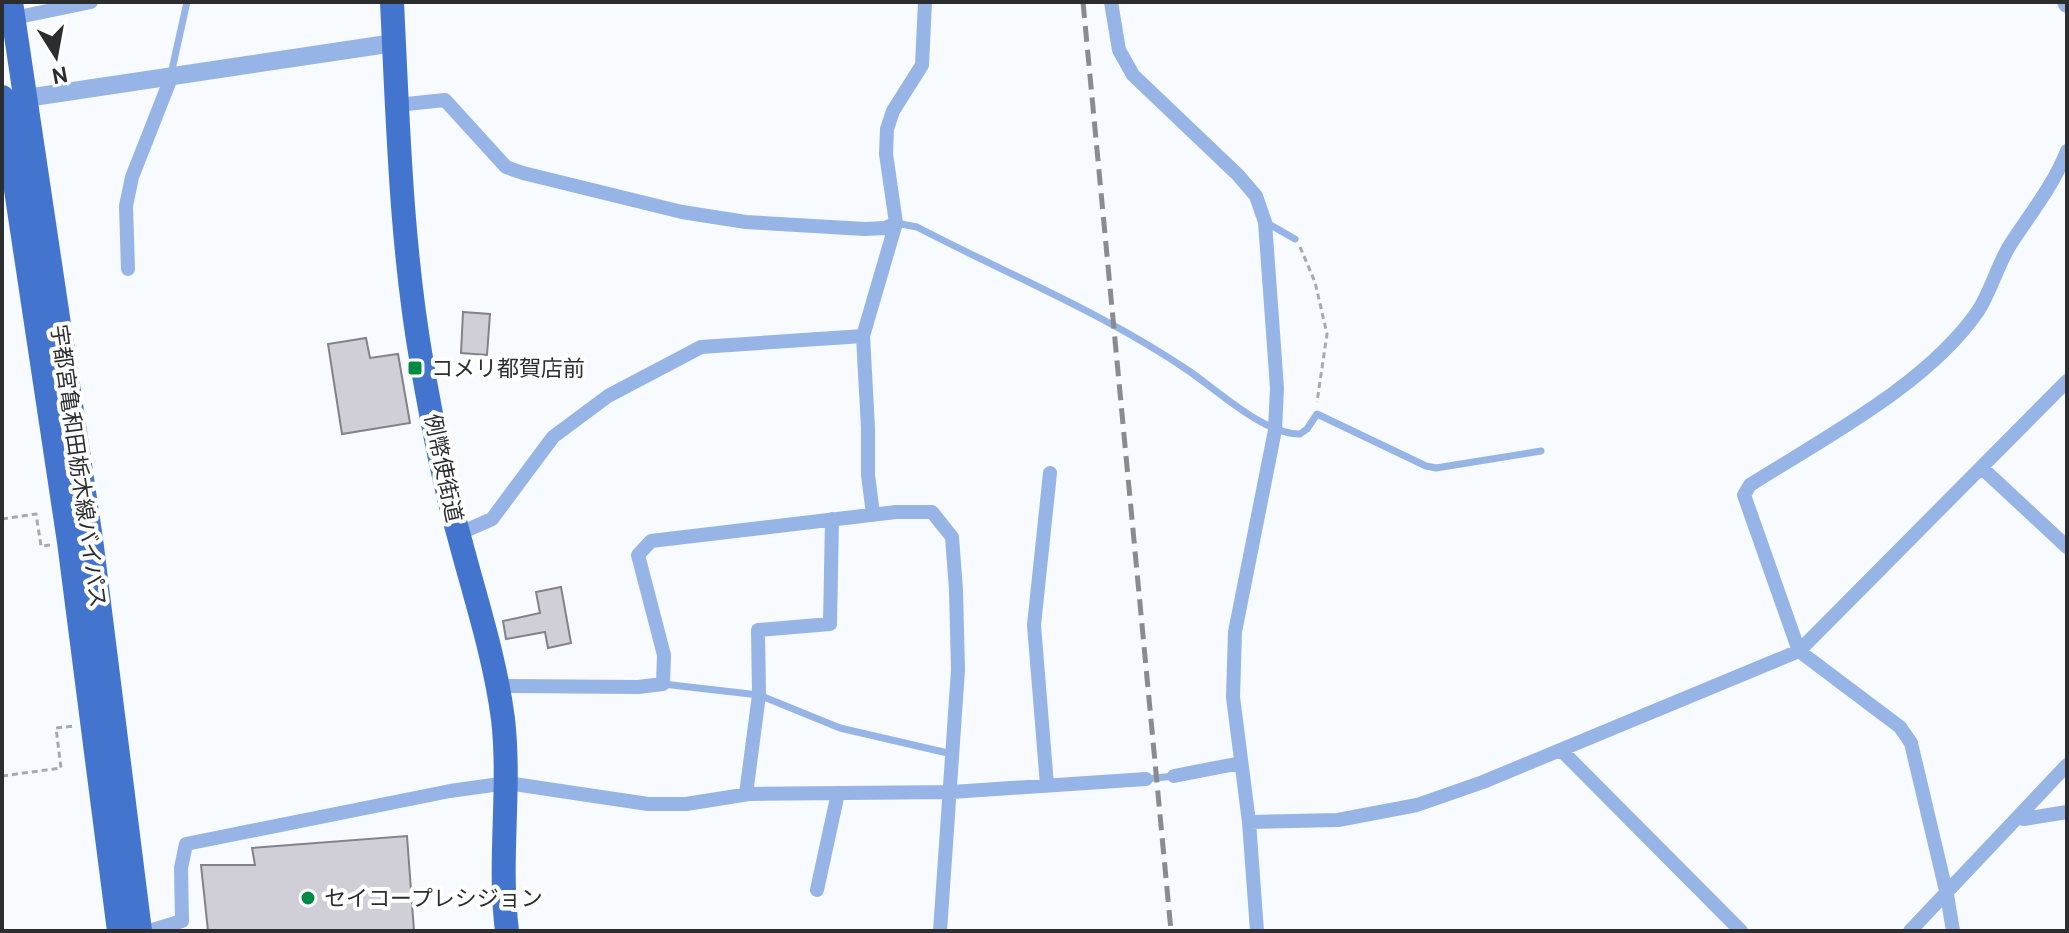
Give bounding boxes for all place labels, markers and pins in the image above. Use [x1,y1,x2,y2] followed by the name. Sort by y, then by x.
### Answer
[431,355,585,382] place label: コメリ都賀店前
[406,359,424,377] marker: コメリ都賀店前
[324,885,543,912] place label: セイコープレシジョン
[299,889,317,907] marker: セイコープレシジョン

